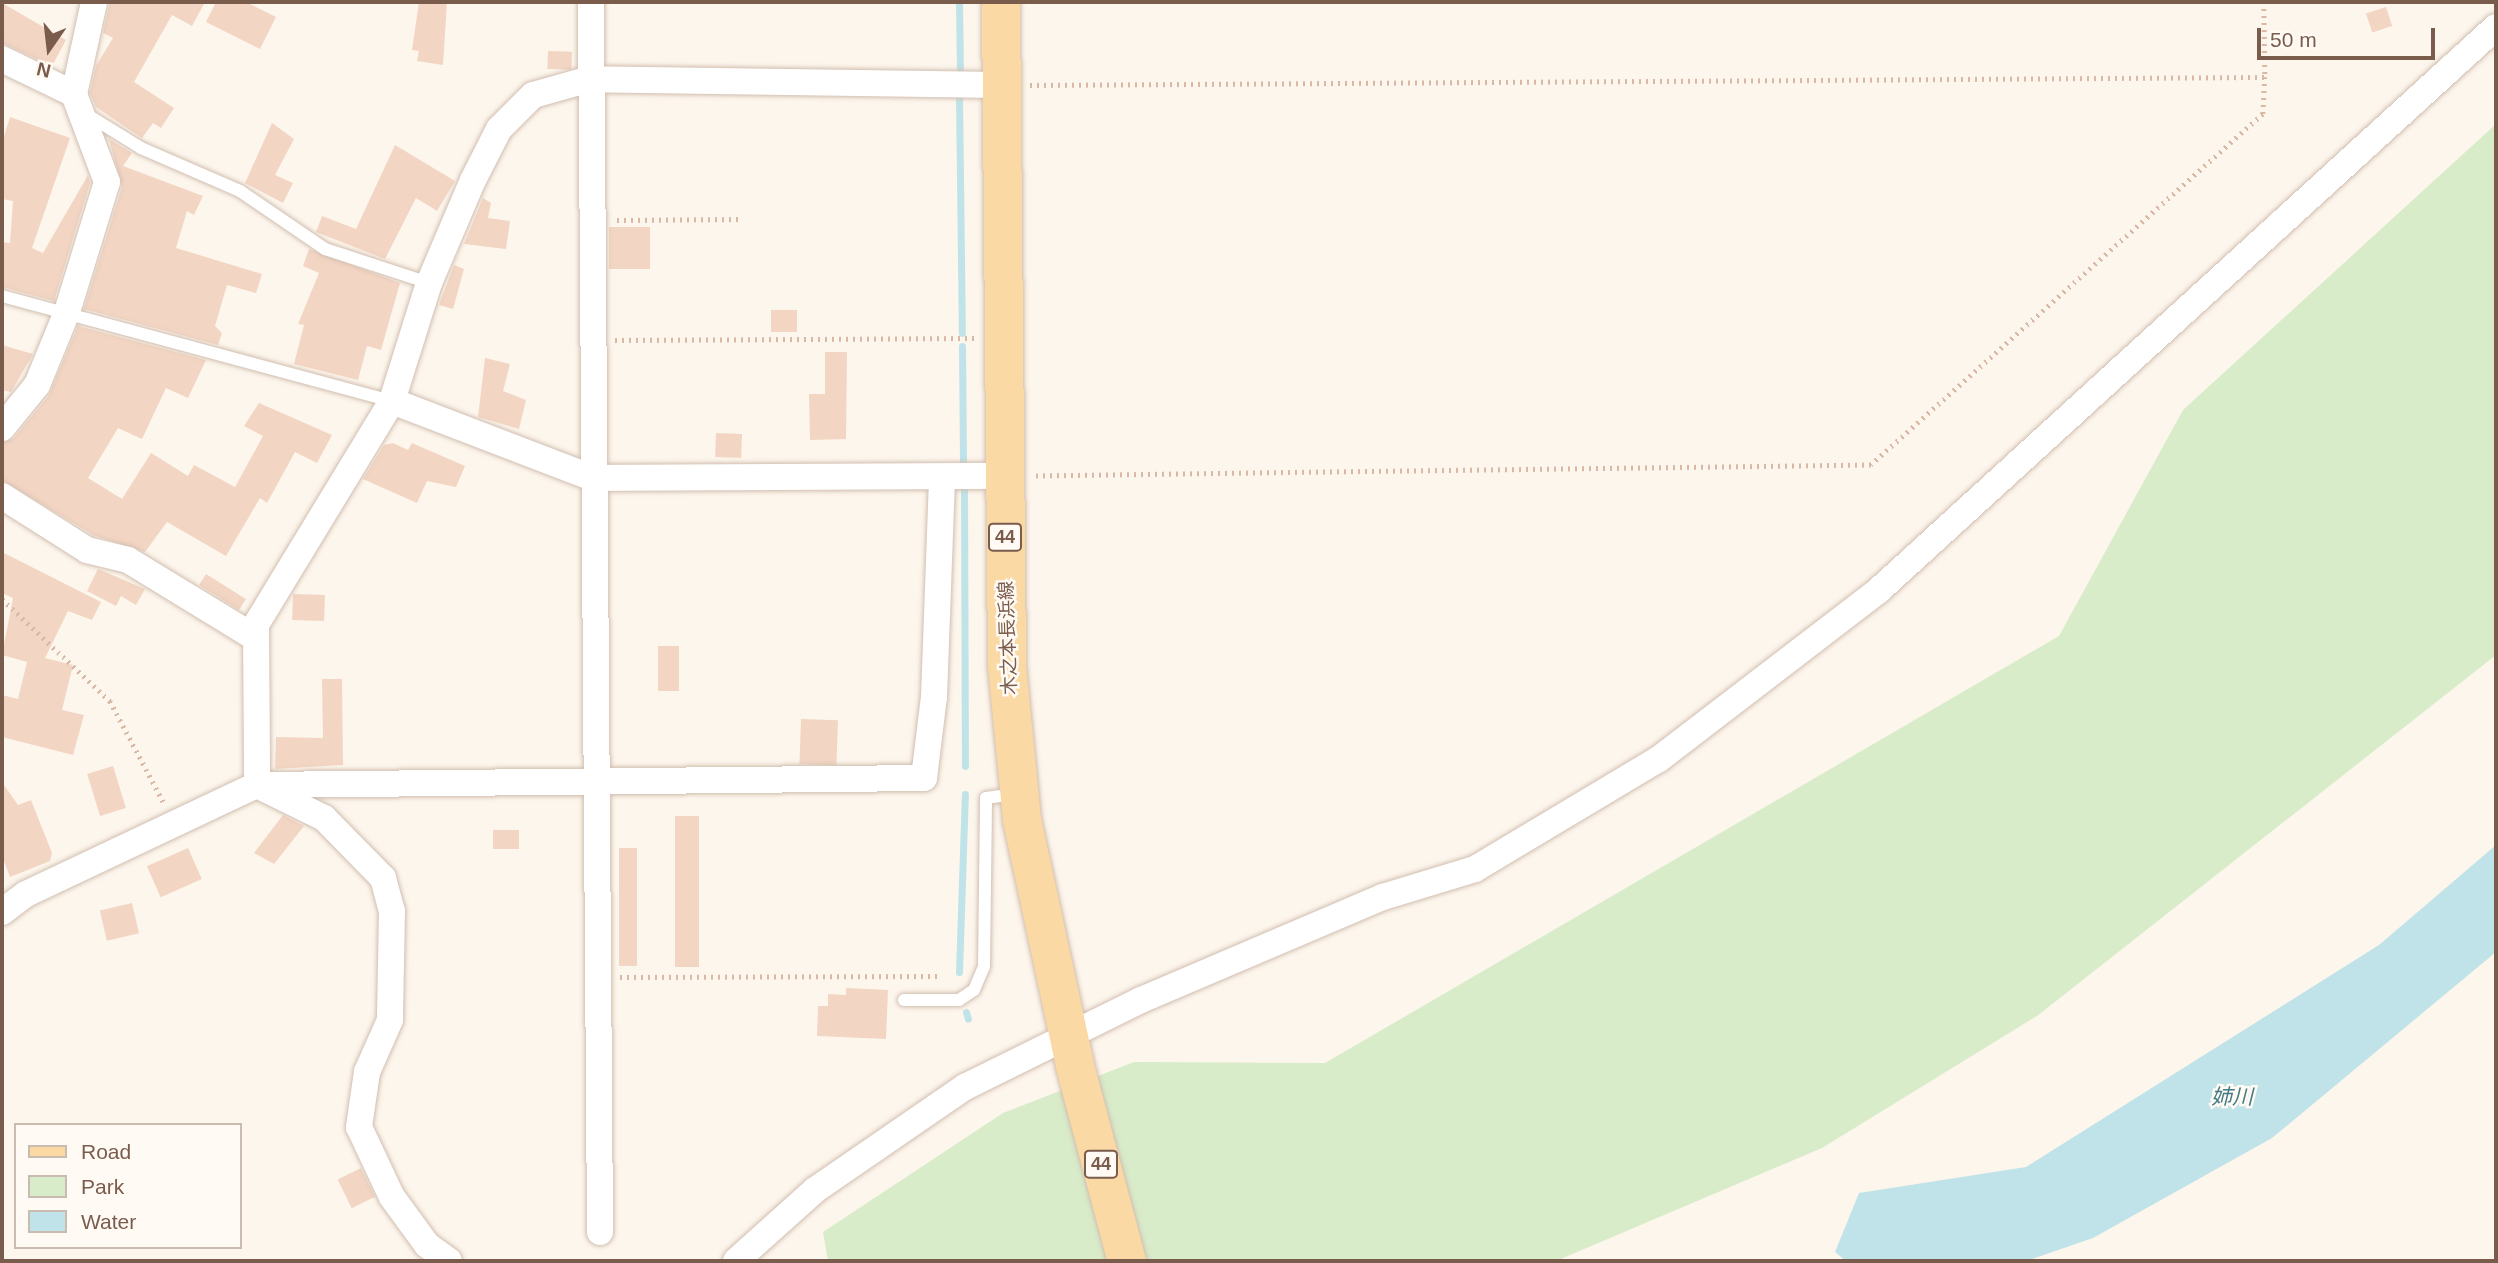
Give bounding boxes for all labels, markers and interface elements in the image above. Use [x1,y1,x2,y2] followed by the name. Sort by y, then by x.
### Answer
[14,14,84,84] north arrow
[2260,14,2438,58] scale bar
[2270,28,2317,51] text: 50 m
[35,58,53,82] text: N
[988,522,1023,552] road number: 44
[995,581,1021,695] street label: 木之本長浜線
[2211,1084,2253,1110] water label: 姉川
[14,1123,242,1249] legend
[81,1140,131,1163] text: Road
[1084,1149,1118,1178] road number: 44
[81,1175,124,1198] text: Park
[81,1210,136,1233] text: Water

